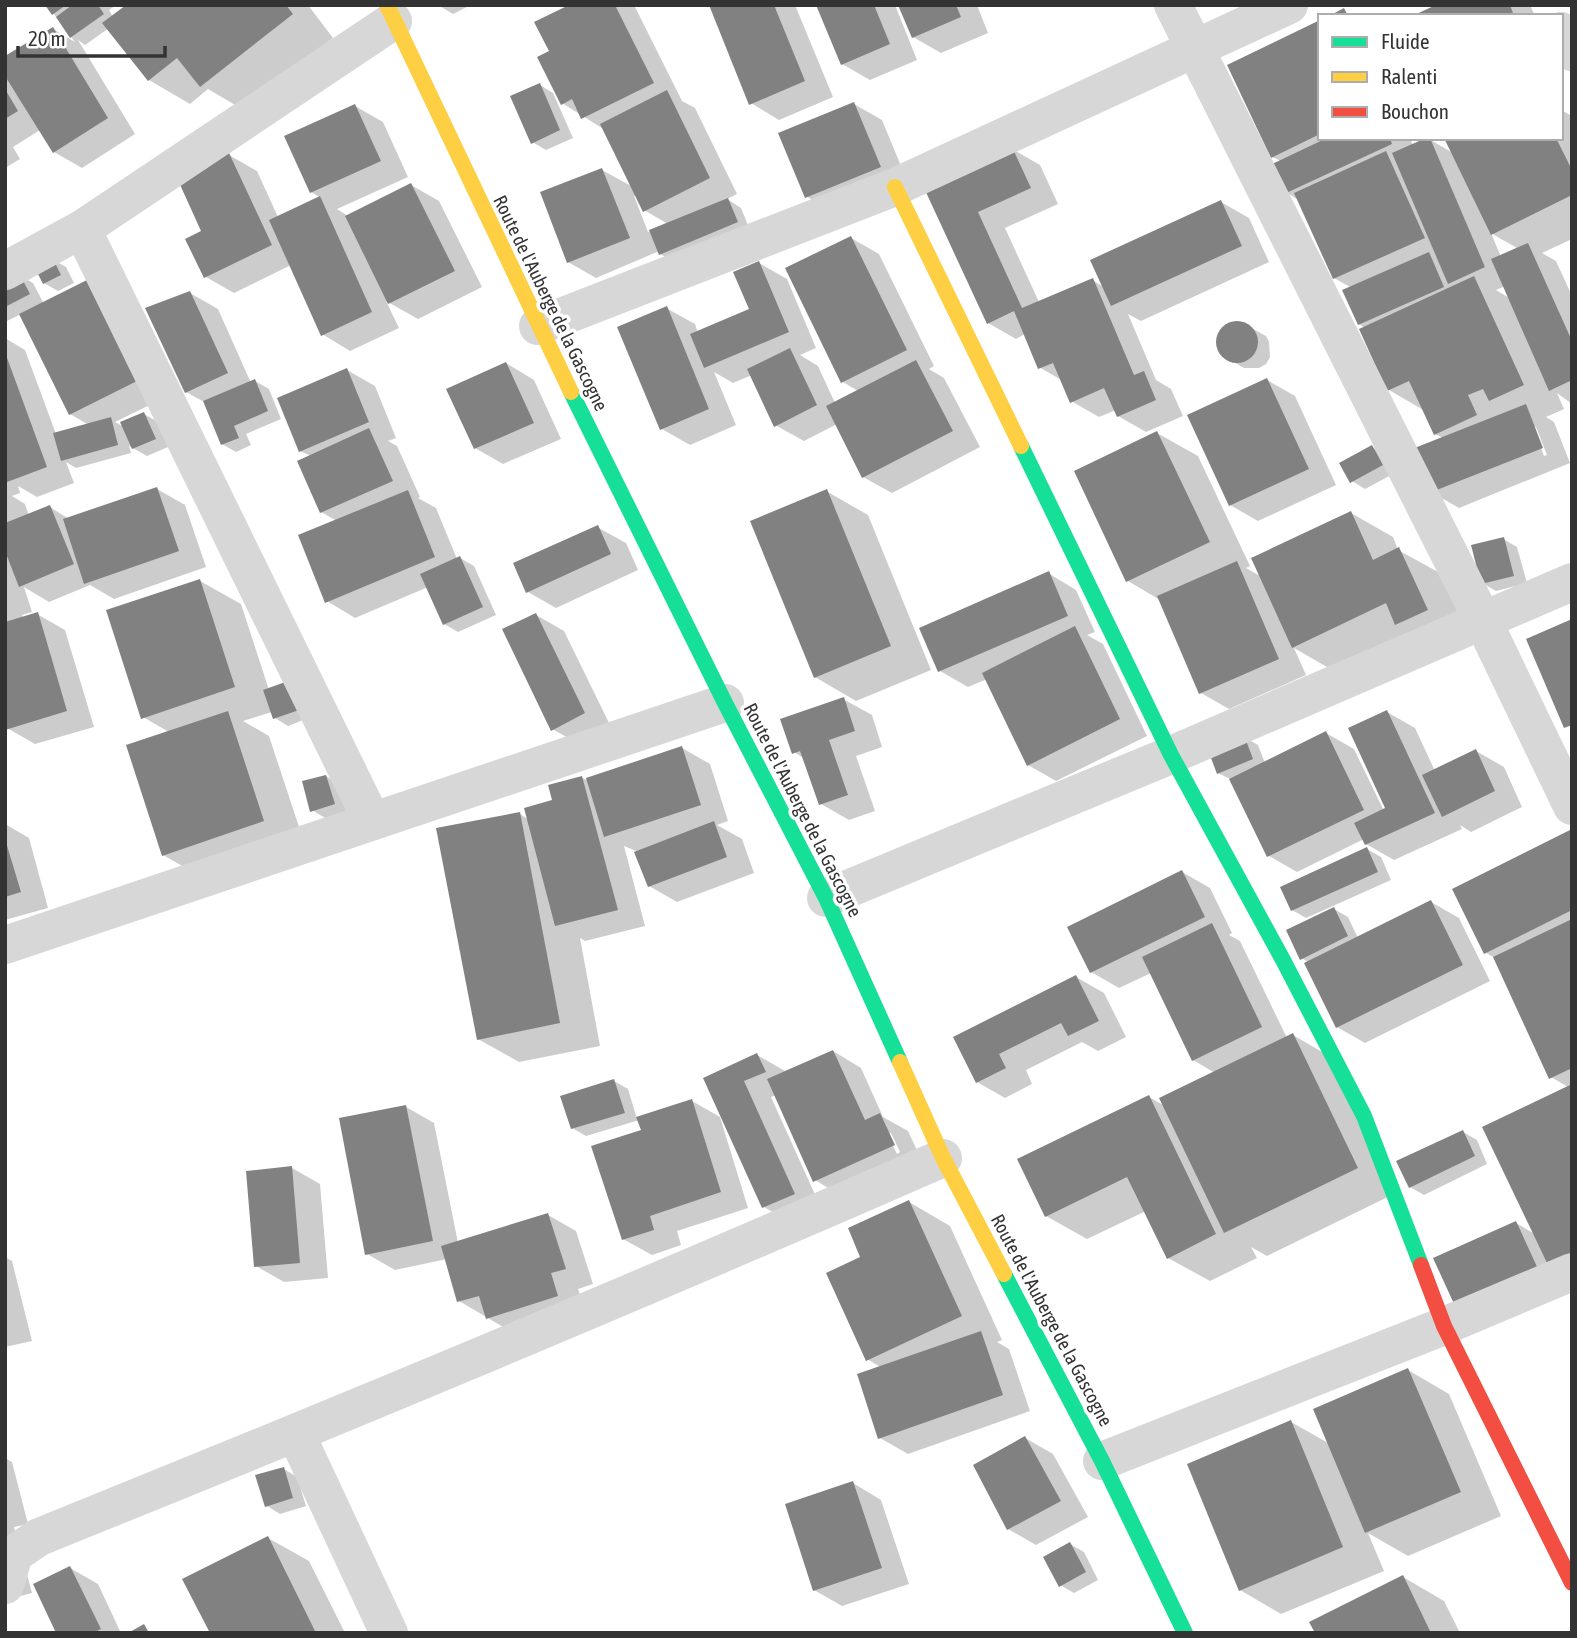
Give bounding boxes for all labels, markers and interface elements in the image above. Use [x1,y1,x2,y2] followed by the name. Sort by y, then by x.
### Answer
[18,14,164,58] scale bar
[1318,14,1563,140] legend
[28,26,66,50] text: 20 m
[1381,29,1430,53] text: Fluide
[1381,64,1437,88] text: Ralenti
[1381,99,1449,123] text: Bouchon
[489,192,613,414] street label: Route de l'Auberge de la Gascogne
[739,699,867,921] street label: Route de l'Auberge de la Gascogne
[987,1210,1117,1430] street label: Route de l'Auberge de la Gascogne

